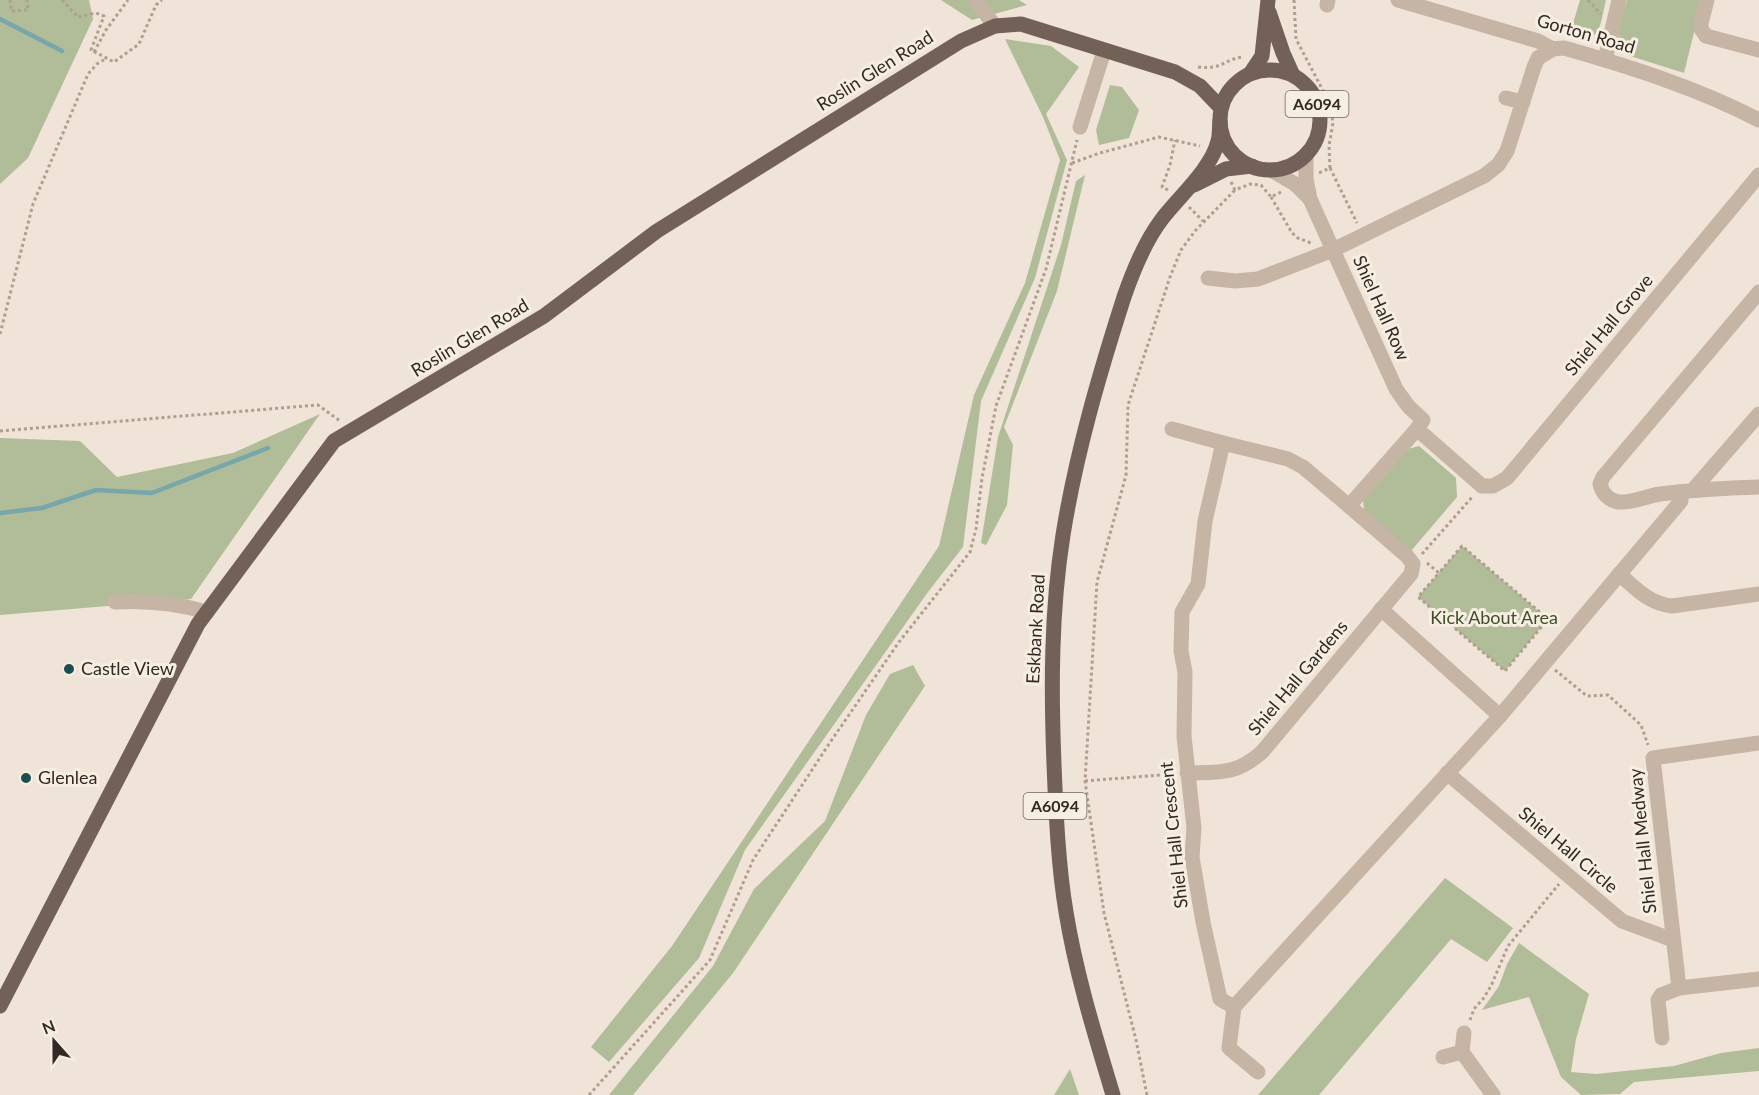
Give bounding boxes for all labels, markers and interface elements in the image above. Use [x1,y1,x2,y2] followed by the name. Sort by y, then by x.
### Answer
[1535,9,1638,58] street label: Gorton Road
[812,26,937,115] street label: Roslin Glen Road
[1286,91,1348,117] road number: A6094
[1349,252,1415,364] street label: Shiel Hall Row
[1559,269,1657,380] street label: Shiel Hall Grove
[407,293,532,381] street label: Roslin Glen Road
[1021,573,1049,684] street label: Eskbank Road
[1430,606,1558,628] park label: Kick About Area
[1243,615,1352,739] street label: Shiel Hall Gardens
[81,657,174,679] place label: Castle View
[62,662,76,676] marker: Castle View
[1154,760,1192,910] street label: Shiel Hall Crescent
[38,766,98,788] place label: Glenlea
[1623,767,1661,915] street label: Shiel Hall Medway
[19,771,33,785] marker: Glenlea
[1024,793,1086,819] road number: A6094
[1515,801,1623,897] street label: Shiel Hall Circle
[24,1011,84,1071] north arrow
[39,1015,58,1038] text: N

